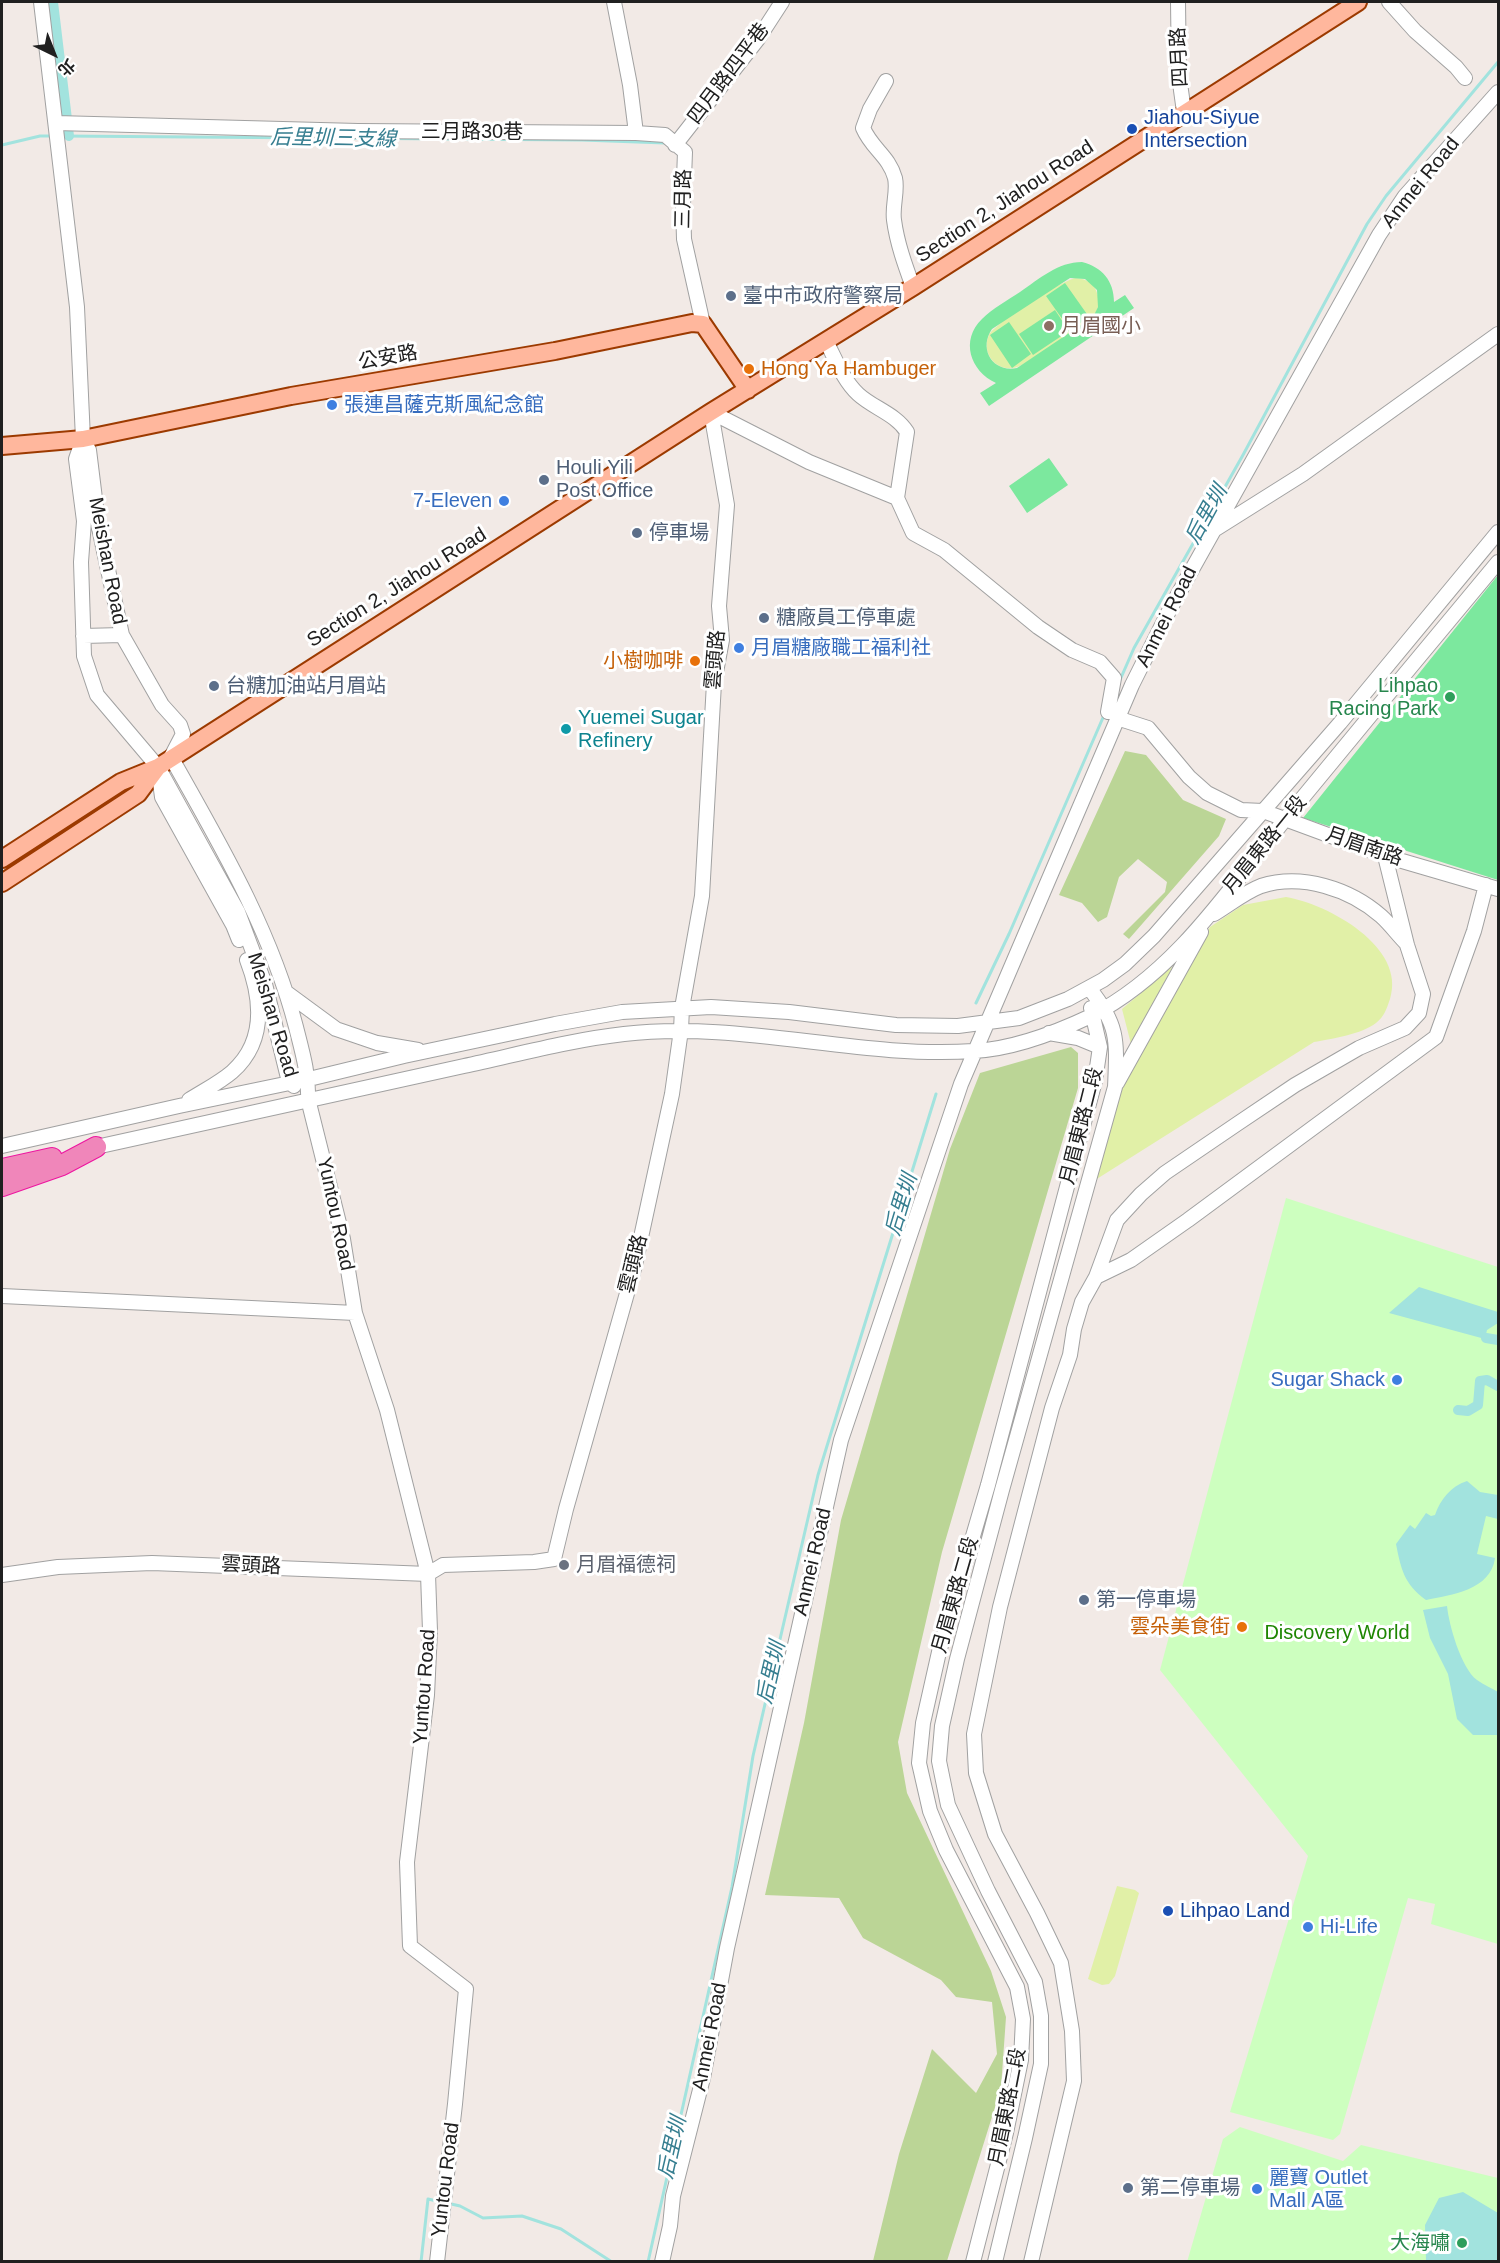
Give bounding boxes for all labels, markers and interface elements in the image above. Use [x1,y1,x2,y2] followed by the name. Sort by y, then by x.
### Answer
[683,19,775,129] street label: 四月路四平巷
[24,24,84,84] north arrow
[1166,26,1194,88] street label: 四月路
[55,56,78,79] text: 北
[1144,106,1260,153] place label: Jiahou-Siyue Intersection
[421,120,523,144] street label: 三月路30巷
[1125,122,1139,136] marker: Jiahou-Siyue Intersection
[270,125,396,153] water label: 后里圳三支線
[1377,133,1465,233] street label: Anmei Road
[912,136,1098,268] street label: Section 2, Jiahou Road
[671,169,697,229] street label: 三月路
[743,284,903,308] place label: 臺中市政府警察局
[724,289,738,303] marker: 臺中市政府警察局
[1061,314,1141,338] place label: 月眉國小
[1042,319,1056,333] marker: 月眉國小
[356,341,420,375] street label: 公安路
[761,357,936,381] place label: Hong Ya Hambuger
[742,362,756,376] marker: Hong Ya Hambuger
[344,393,544,417] place label: 張連昌薩克斯風紀念館
[325,398,339,412] marker: 張連昌薩克斯風紀念館
[556,456,653,503] place label: Houli Yili Post Office
[537,473,551,487] marker: Houli Yili Post Office
[1181,481,1233,549] water label: 后里圳
[413,489,492,513] place label: 7-Eleven
[497,494,511,508] marker: 7-Eleven
[83,495,131,627] street label: Meishan Road
[649,521,709,545] place label: 停車場
[303,523,491,653] street label: Section 2, Jiahou Road
[630,526,644,540] marker: 停車場
[1131,563,1203,671] street label: Anmei Road
[776,606,916,630] place label: 糖廠員工停車處
[757,611,771,625] marker: 糖廠員工停車處
[701,629,731,691] street label: 雲頭路
[751,636,931,660] place label: 月眉糖廠職工福利社
[732,641,746,655] marker: 月眉糖廠職工福利社
[603,649,683,673] place label: 小樹咖啡
[688,654,702,668] marker: 小樹咖啡
[226,674,386,698] place label: 台糖加油站月眉站
[1329,674,1438,721] place label: Lihpao Racing Park
[207,679,221,693] marker: 台糖加油站月眉站
[1443,690,1457,704] marker: Lihpao Racing Park
[578,706,704,753] place label: Yuemei Sugar Refinery
[559,722,573,736] marker: Yuemei Sugar Refinery
[1218,791,1312,899] street label: 月眉東路一段
[1322,823,1406,871] street label: 月眉南路
[242,950,302,1080] street label: Meishan Road
[1056,1065,1108,1187] street label: 月眉東路二段
[311,1155,359,1273] street label: Yuntou Road
[881,1171,923,1239] water label: 后里圳
[615,1232,653,1296] street label: 雲頭路
[1270,1368,1385,1392] place label: Sugar Shack
[1390,1373,1404,1387] marker: Sugar Shack
[789,1506,837,1618] street label: Anmei Road
[928,1534,984,1656] street label: 月眉東路二段
[220,1552,282,1580] street label: 雲頭路
[576,1553,676,1577] place label: 月眉福德祠
[557,1558,571,1572] marker: 月眉福德祠
[1096,1588,1196,1612] place label: 第一停車場
[1077,1593,1091,1607] marker: 第一停車場
[1130,1615,1230,1639] place label: 雲朵美食街
[1235,1620,1249,1634] marker: 雲朵美食街
[1264,1621,1410,1645] park label: Discovery World
[409,1628,441,1746] street label: Yuntou Road
[753,1639,791,1707] water label: 后里圳
[1180,1899,1290,1923] place label: Lihpao Land
[1161,1904,1175,1918] marker: Lihpao Land
[1320,1915,1378,1939] place label: Hi-Life
[1301,1920,1315,1934] marker: Hi-Life
[688,1981,732,2093] street label: Anmei Road
[985,2046,1031,2168] street label: 月眉東路二段
[654,2114,692,2182] water label: 后里圳
[427,2121,465,2239] street label: Yuntou Road
[1269,2166,1368,2213] place label: 麗寶 Outlet Mall A區
[1140,2176,1240,2200] place label: 第二停車場
[1121,2181,1135,2195] marker: 第二停車場
[1250,2182,1264,2196] marker: 麗寶 Outlet Mall A區
[1390,2231,1450,2255] place label: 大海嘯
[1455,2236,1469,2250] marker: 大海嘯

